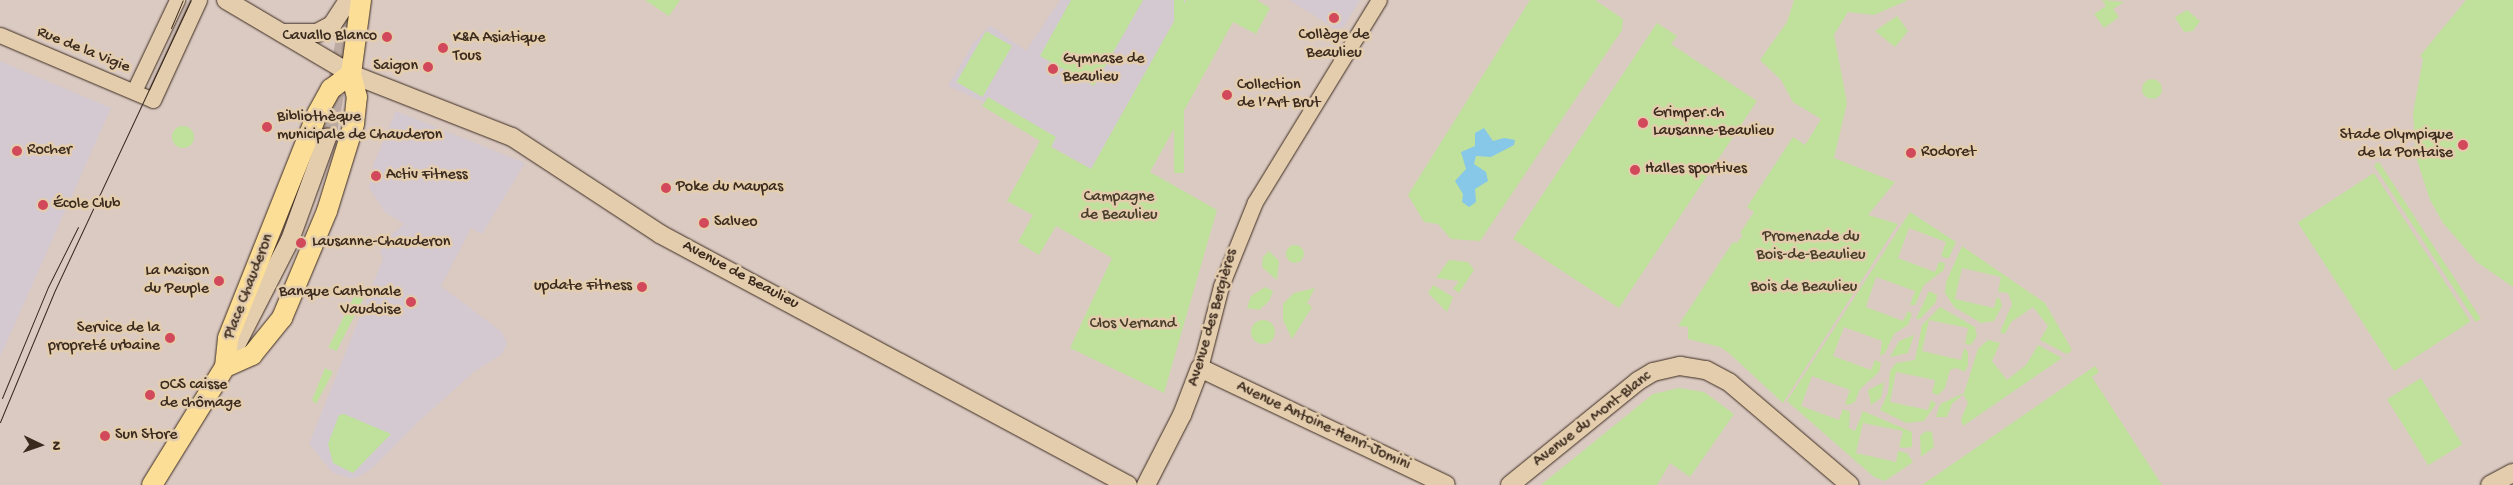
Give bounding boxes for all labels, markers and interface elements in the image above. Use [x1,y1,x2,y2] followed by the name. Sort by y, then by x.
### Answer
[1328,12,1340,24] marker: Collège de Beaulieu
[34,24,132,78] street label: Rue de la Vigie
[1298,26,1370,64] place label: Collège de Beaulieu
[282,27,377,47] place label: Cavallo Blanco
[453,29,545,67] place label: K&A Asiatique Tous
[381,31,393,43] marker: Cavallo Blanco
[437,42,449,54] marker: K&A Asiatique Tous
[1063,50,1144,88] place label: Gymnase de Beaulieu
[373,57,418,77] place label: Saigon
[422,61,434,73] marker: Saigon
[1047,63,1059,75] marker: Gymnase de Beaulieu
[1237,76,1320,114] place label: Collection de l’Art Brut
[1221,89,1233,101] marker: Collection de l’Art Brut
[1653,104,1774,142] place label: Grimper.ch Lausanne-Beaulieu
[277,108,442,146] place label: Bibliothèque municipale de Chauderon
[1637,117,1649,129] marker: Grimper.ch Lausanne-Beaulieu
[261,121,273,133] marker: Bibliothèque municipale de Chauderon
[2340,126,2453,164] place label: Stade Olympique de la Pontaise
[2457,139,2469,151] marker: Stade Olympique de la Pontaise
[27,141,72,161] place label: Rocher
[1921,143,1976,163] place label: Rodoret
[11,145,23,157] marker: Rocher
[1905,147,1917,159] marker: Rodoret
[1645,160,1747,180] place label: Halles sportives
[1629,164,1641,176] marker: Halles sportives
[386,166,468,186] place label: Activ Fitness
[370,170,382,182] marker: Activ Fitness
[676,178,783,198] place label: Poke du Maupas
[660,182,672,194] marker: Poke du Maupas
[1080,188,1158,226] park label: Campagne de Beaulieu
[53,195,120,215] place label: École Club
[37,199,49,211] marker: École Club
[714,213,757,233] place label: Salveo
[698,217,710,229] marker: Salveo
[1756,228,1866,266] park label: Promenade du Bois-de-Beaulieu
[221,231,279,343] street label: Place Chauderon
[312,233,450,253] place label: Lausanne-Chauderon
[294,236,308,250] marker: Lausanne-Chauderon
[679,237,801,315] street label: Avenue de Beaulieu
[1185,247,1243,389] street label: Avenue des Bergières
[144,262,209,300] place label: La Maison du Peuple
[213,275,225,287] marker: La Maison du Peuple
[534,277,632,297] place label: update Fitness
[1751,278,1857,298] park label: Bois de Beaulieu
[636,281,648,293] marker: update Fitness
[279,283,401,321] place label: Banque Cantonale Vaudoise
[405,296,417,308] marker: Banque Cantonale Vaudoise
[1090,315,1176,335] park label: Clos Vernand
[48,319,160,357] place label: Service de la propreté urbaine
[164,332,176,344] marker: Service de la propreté urbaine
[1530,368,1656,472] street label: Avenue du Mont-Blanc
[160,376,241,414] place label: OCS caisse de chômage
[1233,378,1413,476] street label: Avenue Antoine-Henri-Jomini
[144,389,156,401] marker: OCS caisse de chômage
[15,420,65,470] north arrow
[115,426,178,446] place label: Sun Store
[99,430,111,442] marker: Sun Store
[47,441,64,451] text: N

